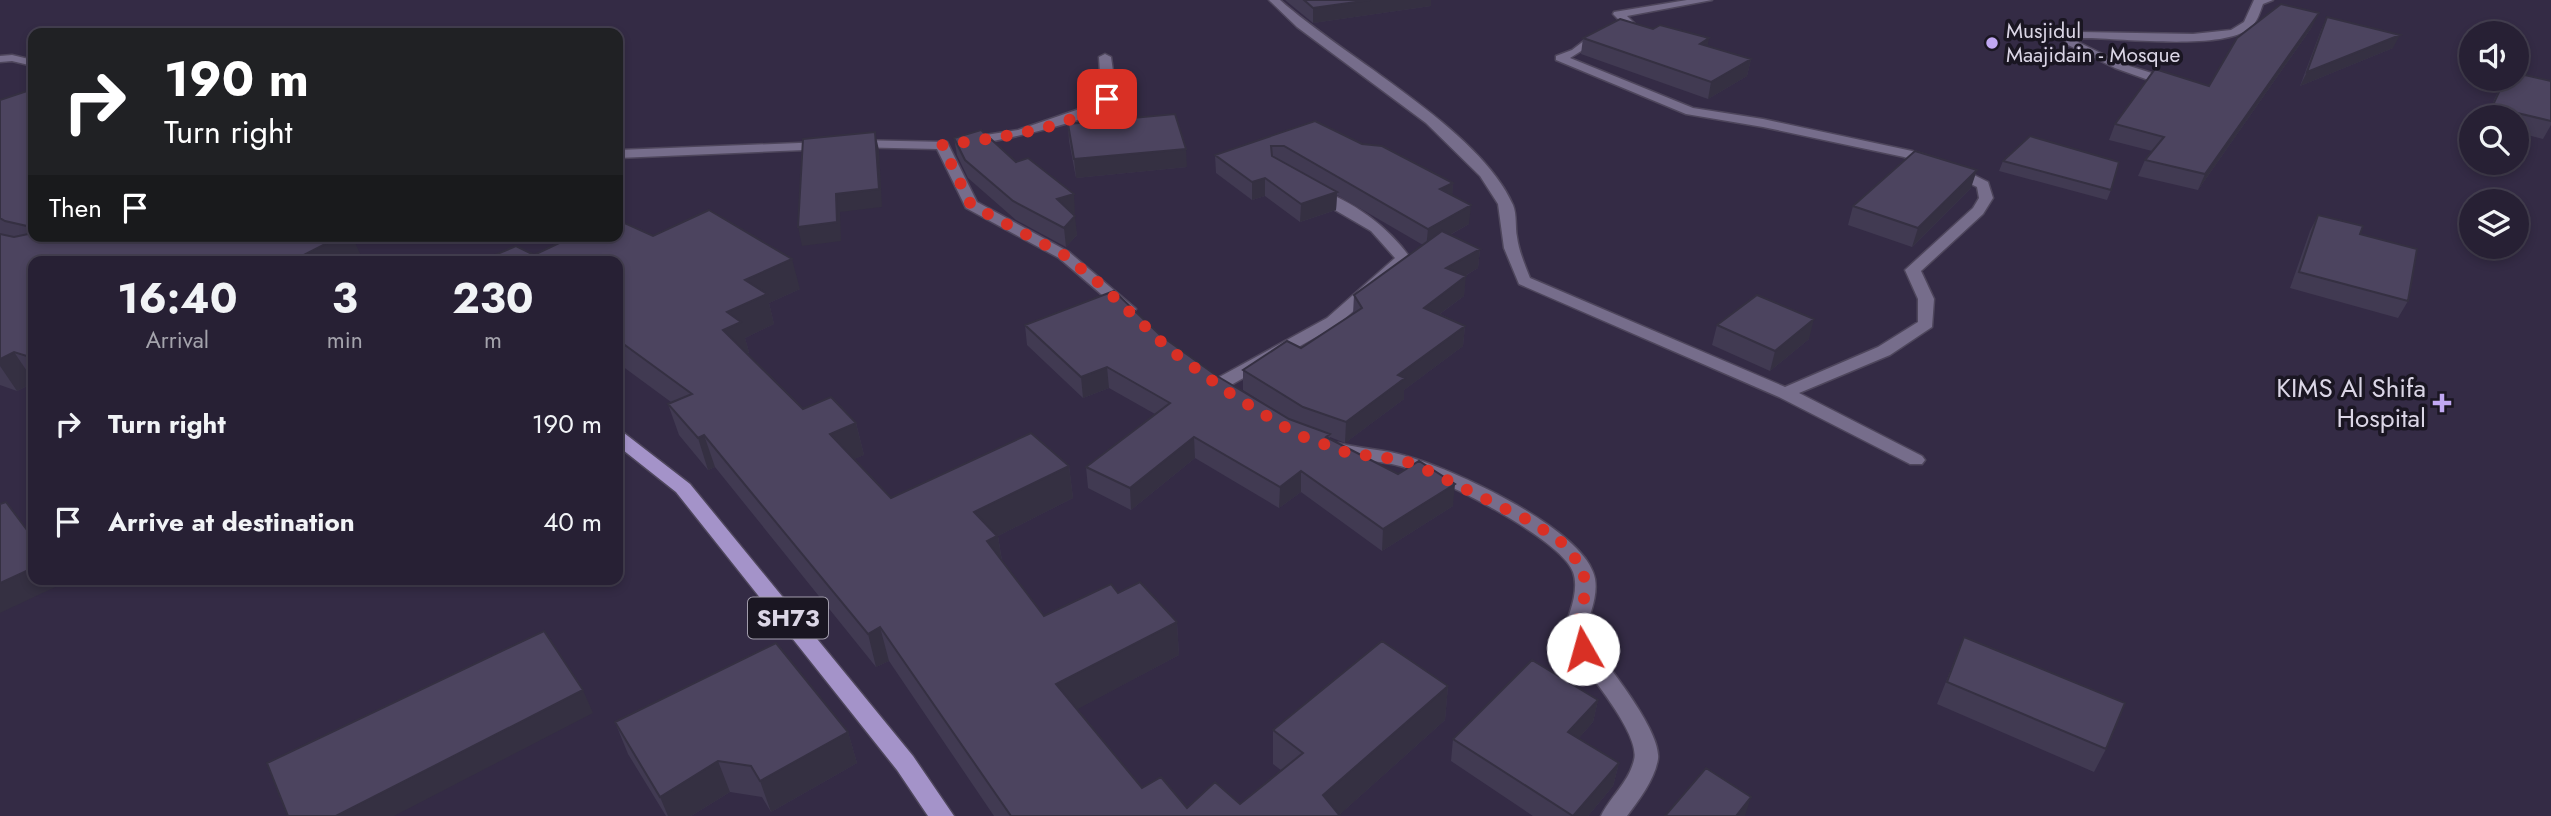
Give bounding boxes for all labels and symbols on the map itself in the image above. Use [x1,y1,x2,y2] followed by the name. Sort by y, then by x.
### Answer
[2006,16,2180,70] place label: Musjidul Maajidain - Mosque
[1984,35,2000,51] marker: Musjidul Maajidain - Mosque
[1077,69,1137,129] pin
[2276,369,2426,437] place label: KIMS Al Shifa Hospital
[2432,393,2452,413] marker: KIMS Al Shifa Hospital
[748,598,828,638] road number: SH73
[1546,612,1620,686] position arrow

